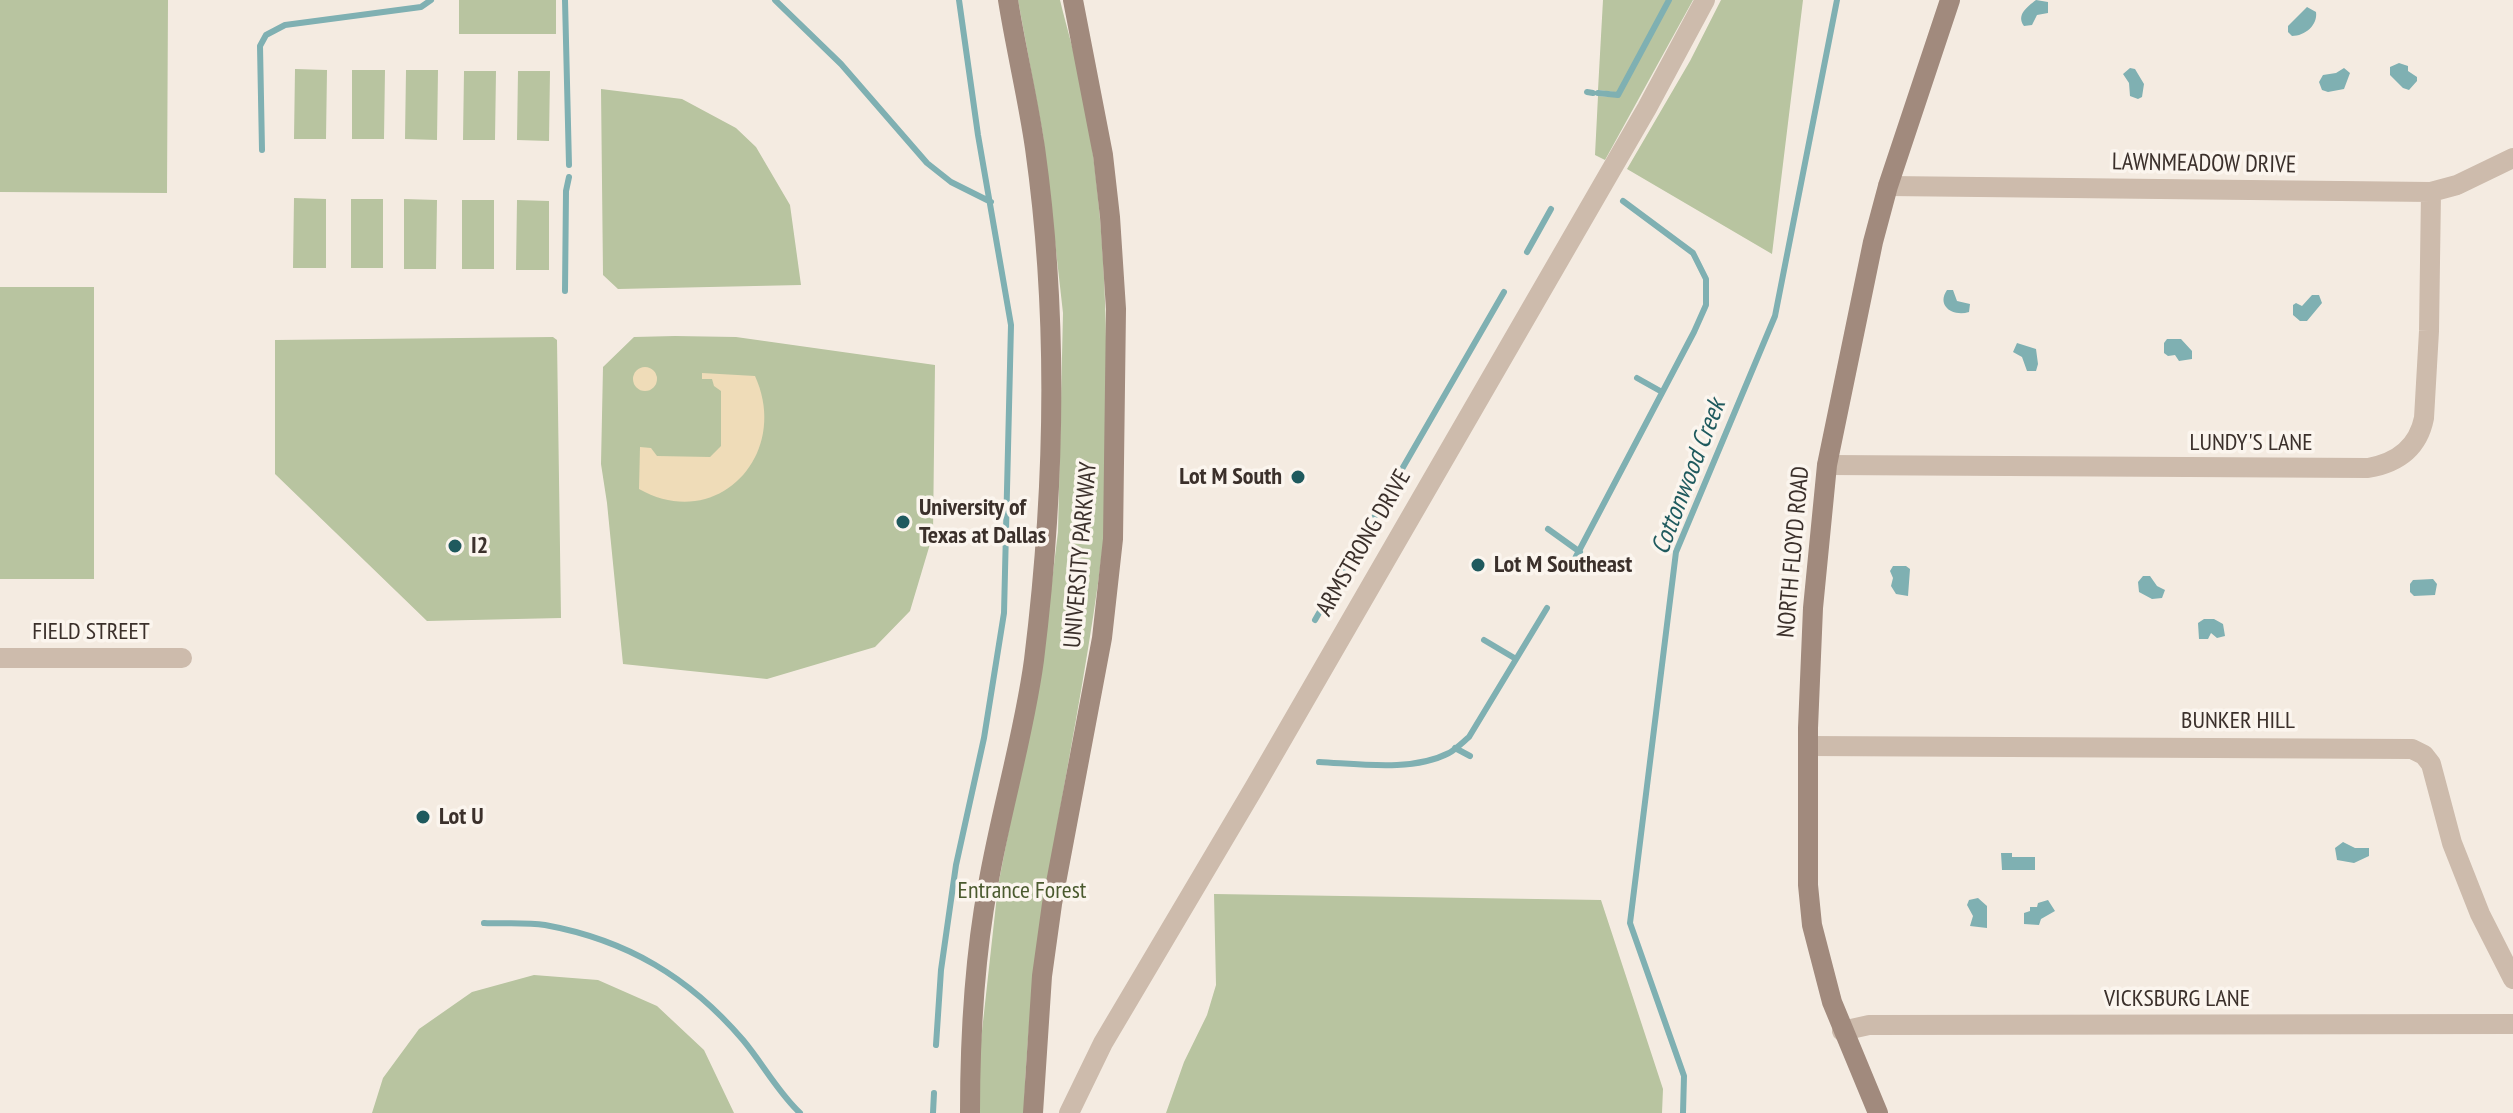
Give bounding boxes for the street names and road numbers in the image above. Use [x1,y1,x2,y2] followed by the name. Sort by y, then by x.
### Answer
[2111,148,2297,180] street label: LAWNMEADOW DRIVE
[2189,429,2313,457] street label: LUNDY'S LANE
[1059,461,1103,649] street label: UNIVERSITY PARKWAY
[1311,465,1417,621] street label: ARMSTRONG DRIVE
[1772,465,1816,639] street label: NORTH FLOYD ROAD
[32,618,150,646] street label: FIELD STREET
[2181,707,2295,735] street label: BUNKER HILL
[2104,985,2250,1013] street label: VICKSBURG LANE

